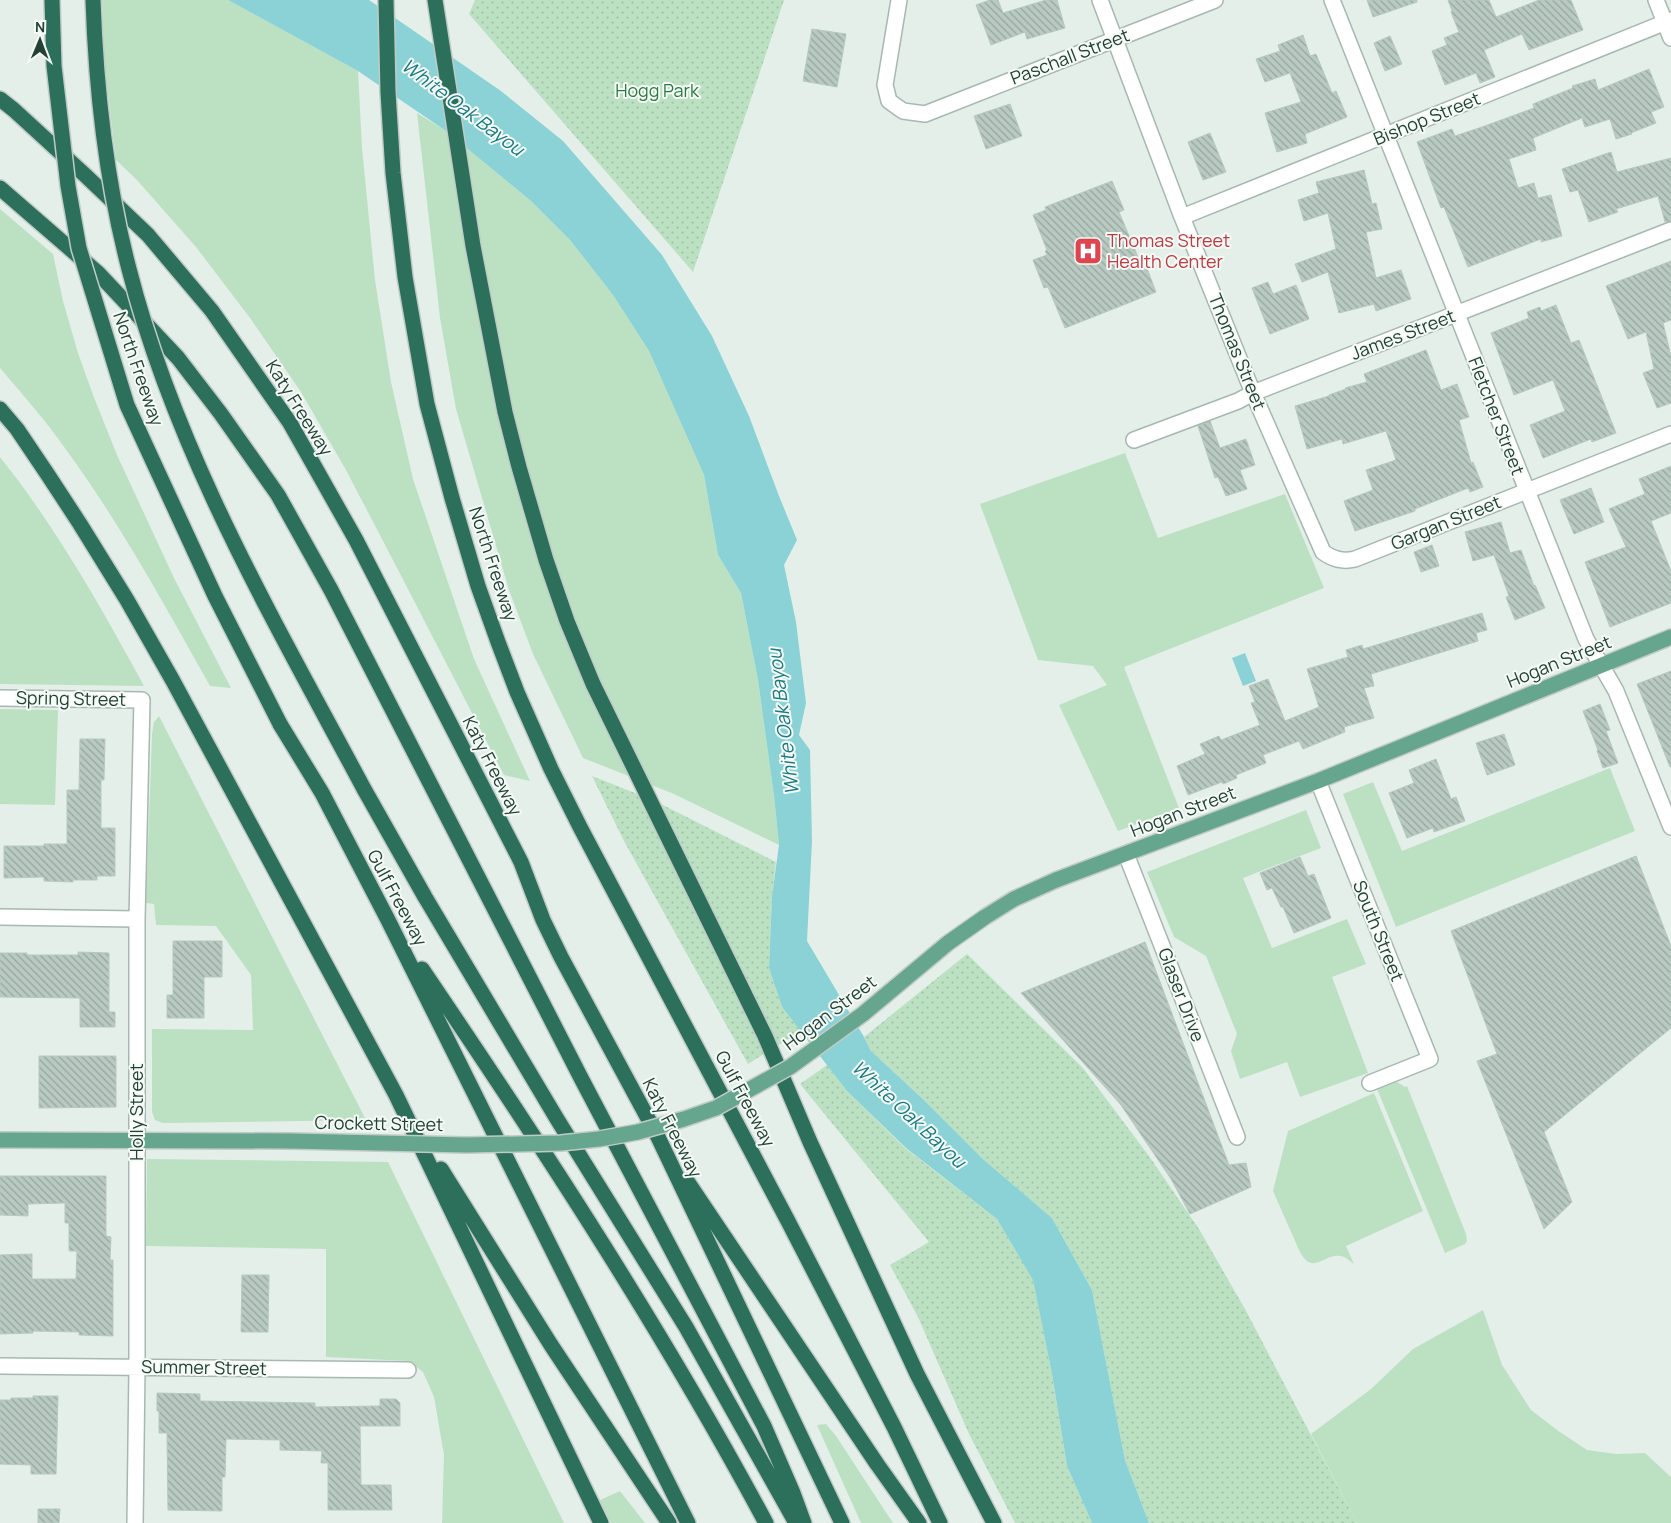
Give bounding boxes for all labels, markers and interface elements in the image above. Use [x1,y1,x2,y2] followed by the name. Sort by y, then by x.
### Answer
[15,15,65,65] north arrow
[35,17,45,36] text: N
[1007,22,1132,90] street label: Paschall Street
[396,52,531,163] water label: White Oak Bayou
[615,78,700,102] park label: Hogg Park
[1370,86,1484,150] street label: Bishop Street
[1107,228,1230,273] place label: Thomas Street Health Center
[1073,236,1103,266] hospital icon: Thomas Street Health Center
[1204,290,1272,413] street label: Thomas Street
[1347,303,1458,365] street label: James Street
[108,308,170,429] street label: North Freeway
[1463,353,1530,478] street label: Fletcher Street
[261,355,339,460] street label: Katy Freeway
[1387,489,1504,555] street label: Gargan Street
[464,503,524,625] street label: North Freeway
[1503,629,1614,693] street label: Hogan Street
[761,646,805,797] water label: White Oak Bayou
[16,685,126,711] street label: Spring Street
[457,712,529,820] street label: Katy Freeway
[1127,780,1239,842] street label: Hogan Street
[362,845,434,950] street label: Gulf Freeway
[1348,877,1410,985] street label: South Street
[1153,944,1211,1045] street label: Glaser Drive
[778,969,881,1055] street label: Hogan Street
[710,1046,782,1151] street label: Gulf Freeway
[846,1054,973,1175] water label: White Oak Bayou
[124,1063,148,1161] street label: Holly Street
[637,1074,709,1182] street label: Katy Freeway
[314,1110,444,1136] street label: Crockett Street
[141,1354,267,1380] street label: Summer Street

